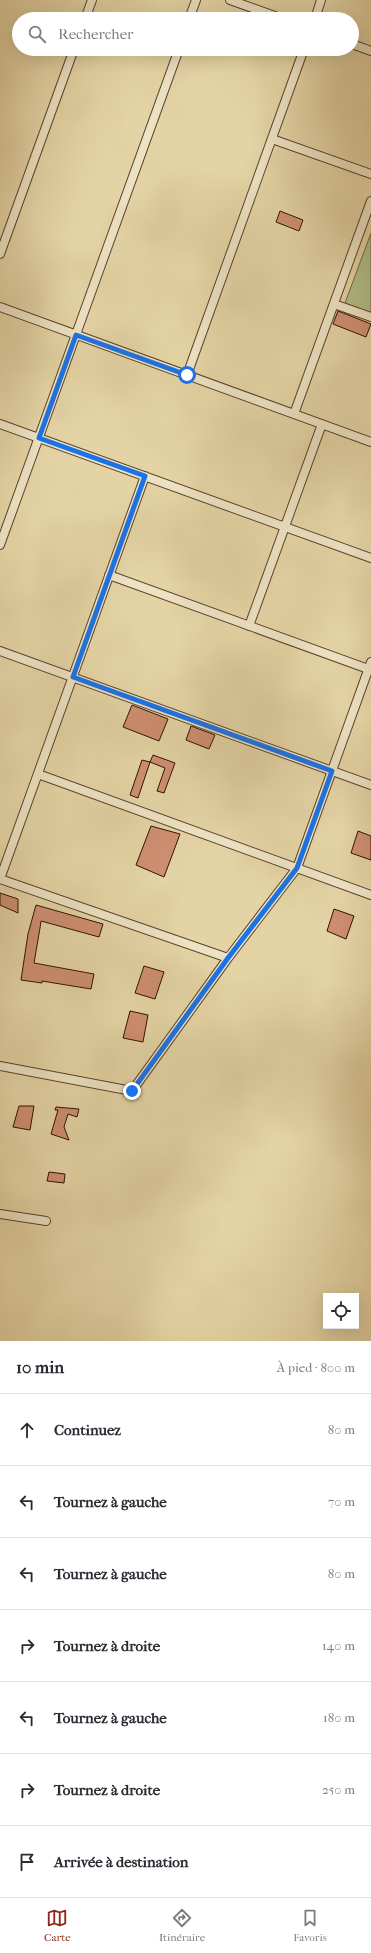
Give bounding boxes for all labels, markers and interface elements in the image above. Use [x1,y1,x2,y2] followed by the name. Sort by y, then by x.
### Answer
[12,12,359,56] search box
[26,23,48,45] icon: search
[58,25,133,43] text: Rechercher
[178,366,196,384] route start
[123,1082,141,1100] route end
[323,1293,359,1329] map controls
[323,1293,359,1329] button: locate
[16,1357,64,1377] text: 10 min
[277,1360,355,1375] text: À pied · 800 m
[16,1419,38,1441] icon: ahead
[54,1421,121,1439] text: Continuez
[328,1422,355,1437] text: 80 m
[16,1491,38,1513] icon: left
[54,1493,167,1511] text: Tournez à gauche
[328,1494,355,1509] text: 70 m
[16,1563,38,1585] icon: left
[54,1565,167,1583] text: Tournez à gauche
[328,1566,355,1581] text: 80 m
[16,1635,38,1657] icon: right
[54,1637,160,1655] text: Tournez à droite
[322,1638,355,1653] text: 140 m
[16,1707,38,1729] icon: left
[54,1709,167,1727] text: Tournez à gauche
[323,1710,355,1725] text: 180 m
[16,1779,38,1801] icon: right
[54,1781,160,1799] text: Tournez à droite
[322,1782,355,1797] text: 250 m
[16,1851,38,1873] icon: arrive
[54,1853,189,1871] text: Arrivée à destination
[44,1907,71,1944] tab: Carte
[159,1907,205,1944] tab: Itinéraire
[293,1907,327,1944] tab: Favoris

